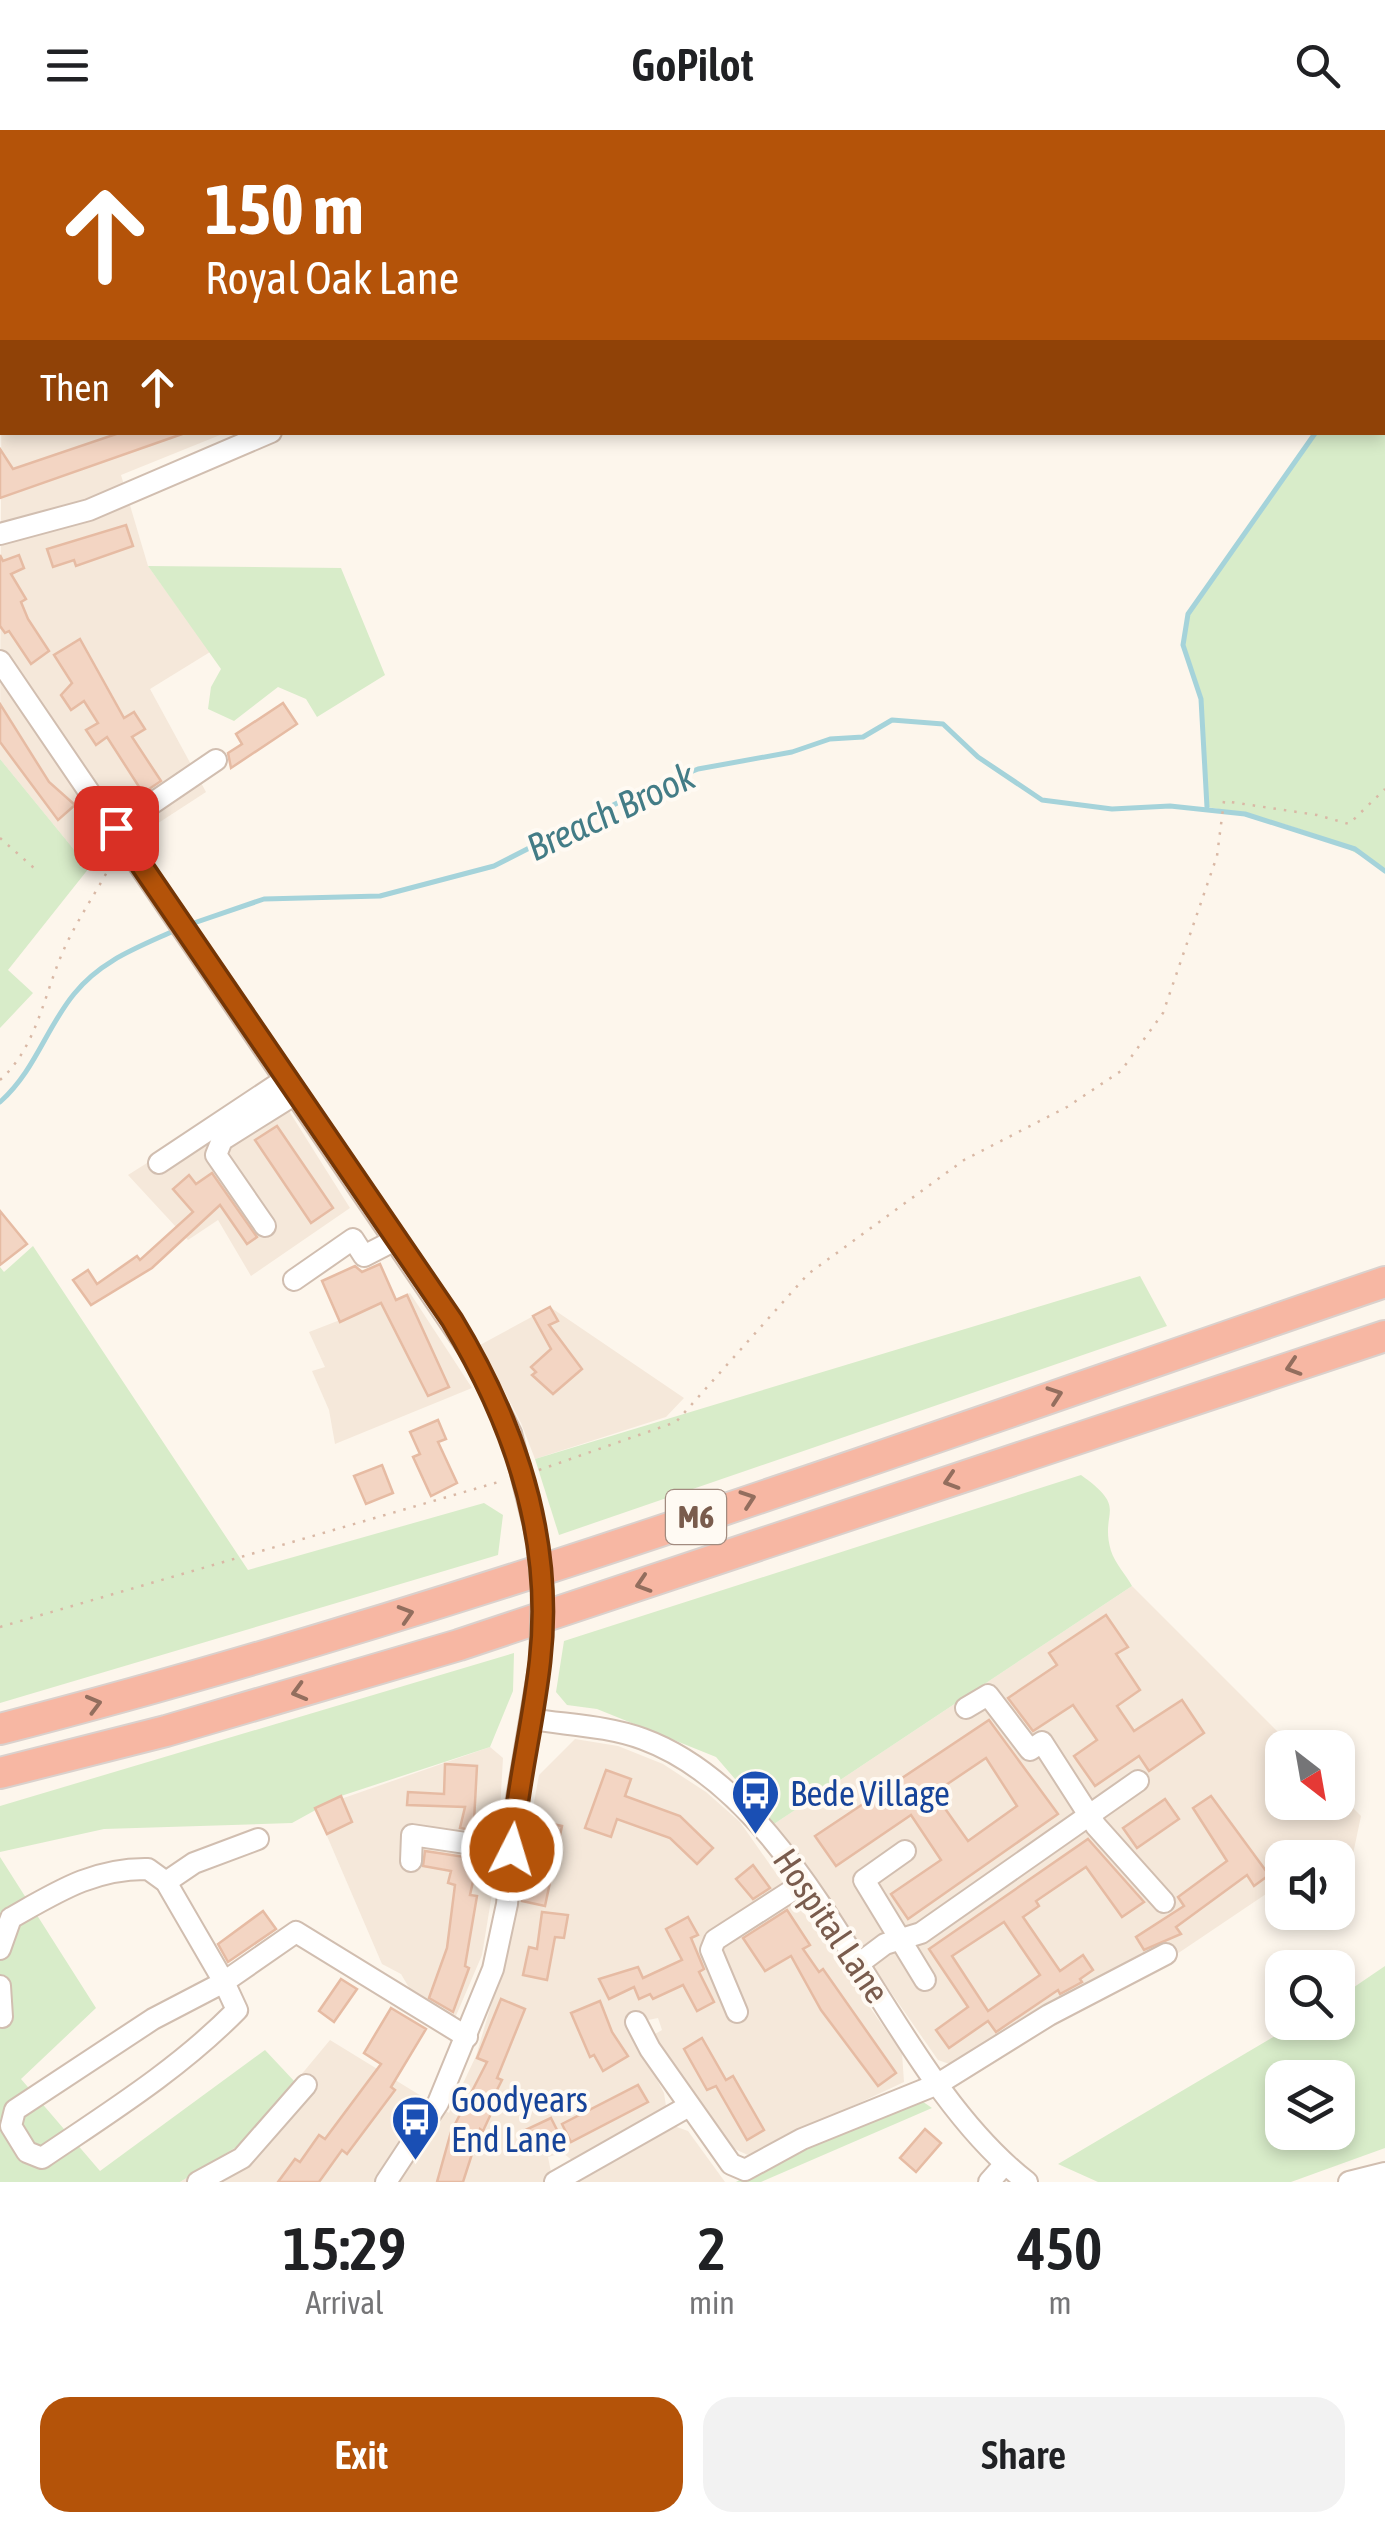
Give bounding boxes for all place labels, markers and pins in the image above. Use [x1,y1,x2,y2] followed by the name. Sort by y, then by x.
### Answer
[74,786,159,871] pin
[729,1768,781,1836] bus stop icon: Bede Village
[790,1773,950,1813] place label: Bede Village
[451,2079,588,2159] place label: Goodyears End Lane
[390,2094,442,2162] bus stop icon: Goodyears End Lane

